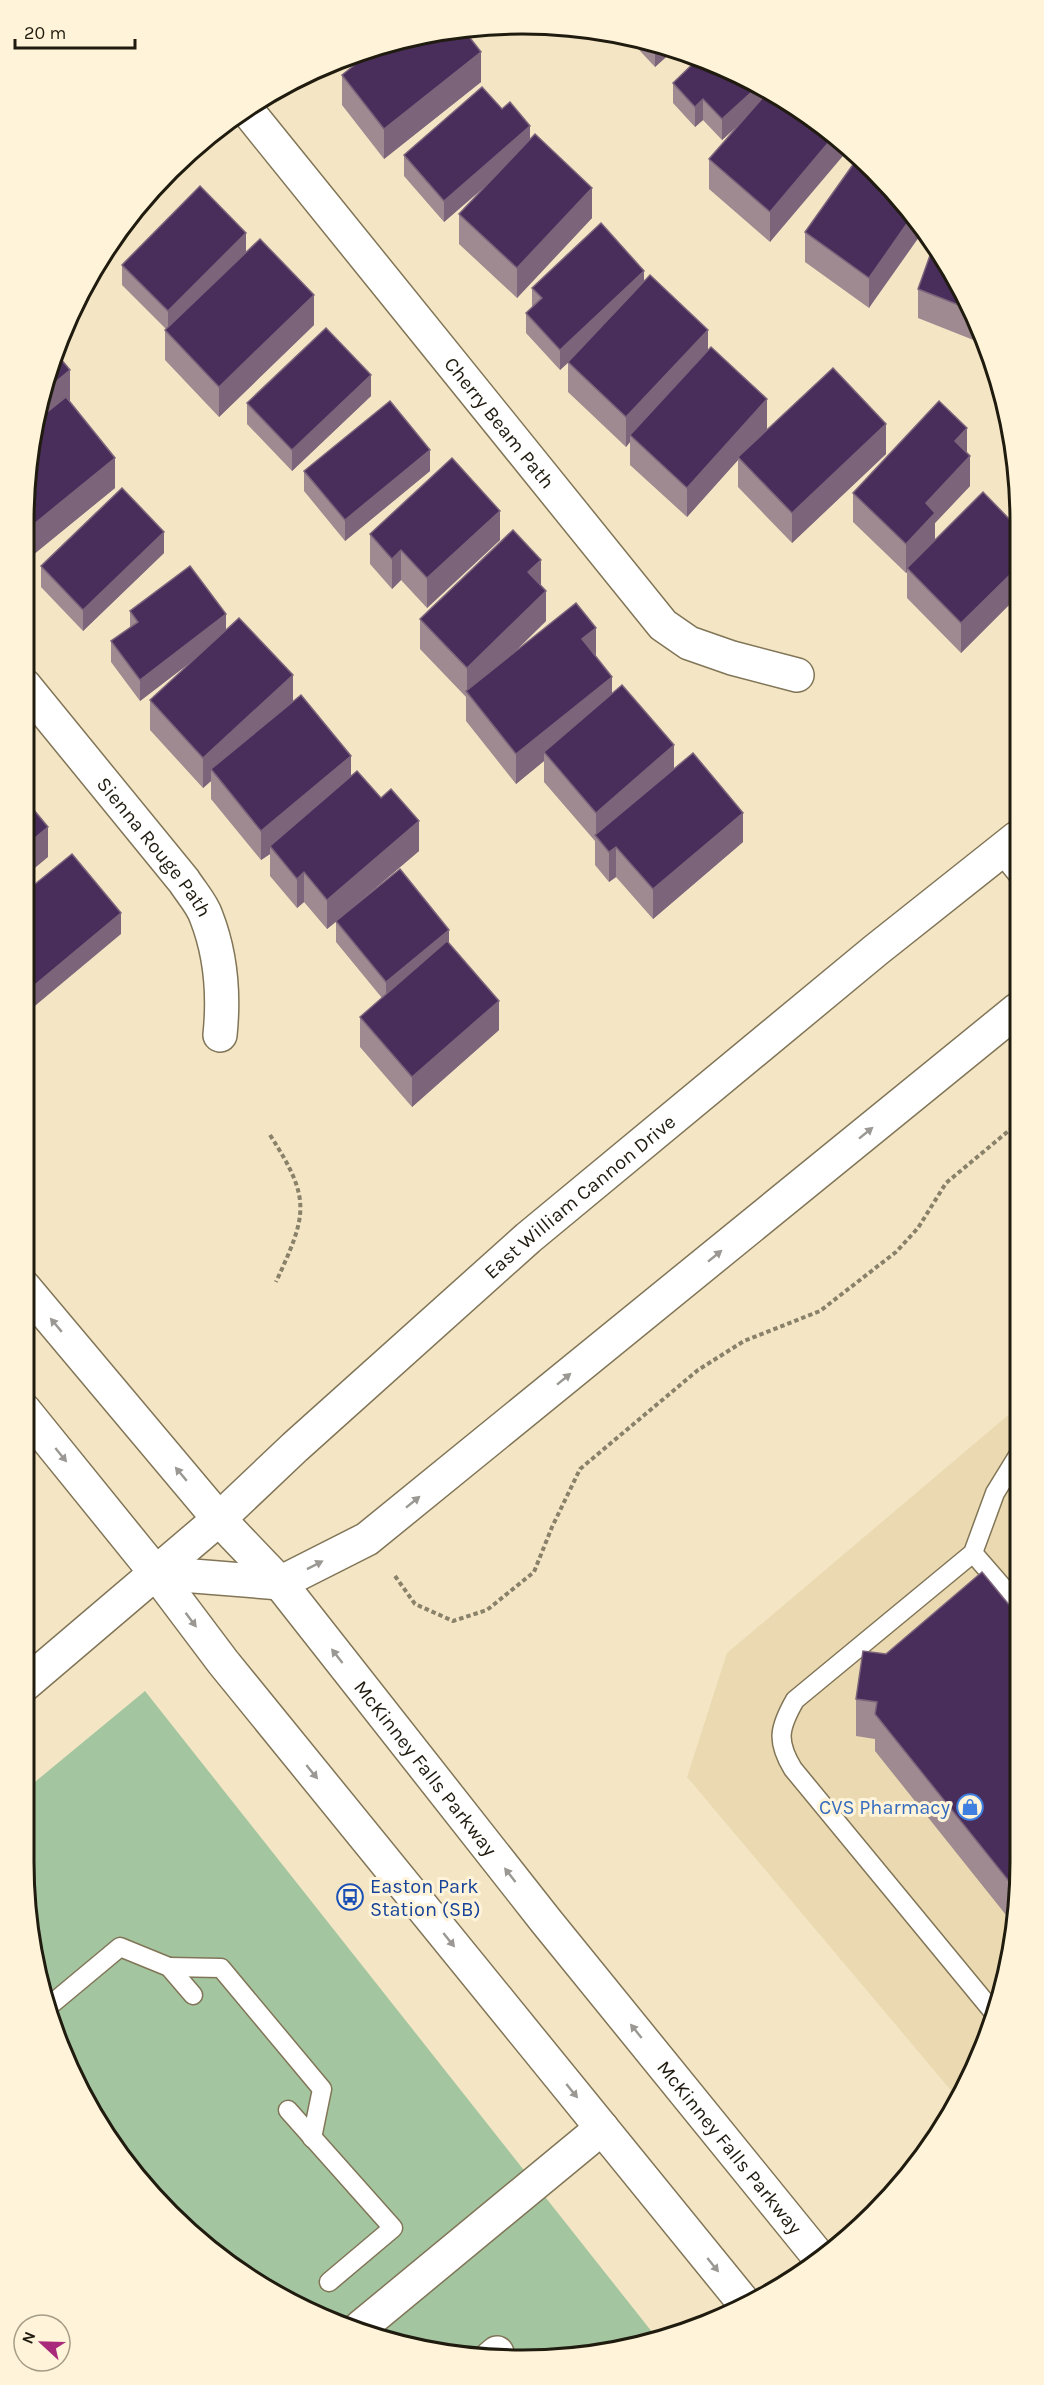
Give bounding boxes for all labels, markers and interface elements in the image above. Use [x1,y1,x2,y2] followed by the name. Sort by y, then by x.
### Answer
[15,12,135,50] scale bar
[24,22,66,44] text: 20 m
[440,352,559,493] street label: Cherry Beam Path
[92,772,216,920] street label: Sienna Rouge Path
[479,1110,680,1283] street label: East William Cannon Drive
[859,1127,874,1140] one-way arrow
[707,1250,722,1263] one-way arrow
[49,1317,62,1333] one-way arrow
[556,1373,571,1386] one-way arrow
[54,1448,67,1463] one-way arrow
[175,1466,188,1482] one-way arrow
[405,1496,420,1509] one-way arrow
[306,1561,324,1571] one-way arrow
[185,1611,197,1627] one-way arrow
[332,1648,344,1663] one-way arrow
[350,1676,502,1860] street label: McKinney Falls Parkway
[306,1764,319,1780] one-way arrow
[955,1792,985,1822] shop icon: CVS Pharmacy
[819,1796,950,1819] place label: CVS Pharmacy
[504,1867,516,1882] one-way arrow
[370,1875,481,1921] place label: Easton Park Station (SB)
[335,1882,365,1912] bus stop icon: Easton Park Station (SB)
[442,1932,455,1948] one-way arrow
[629,2023,642,2039] one-way arrow
[652,2056,807,2239] street label: McKinney Falls Parkway
[565,2083,578,2099] one-way arrow
[706,2257,718,2272] one-way arrow
[12,2313,72,2373] north arrow
[18,2329,40,2346] text: N

